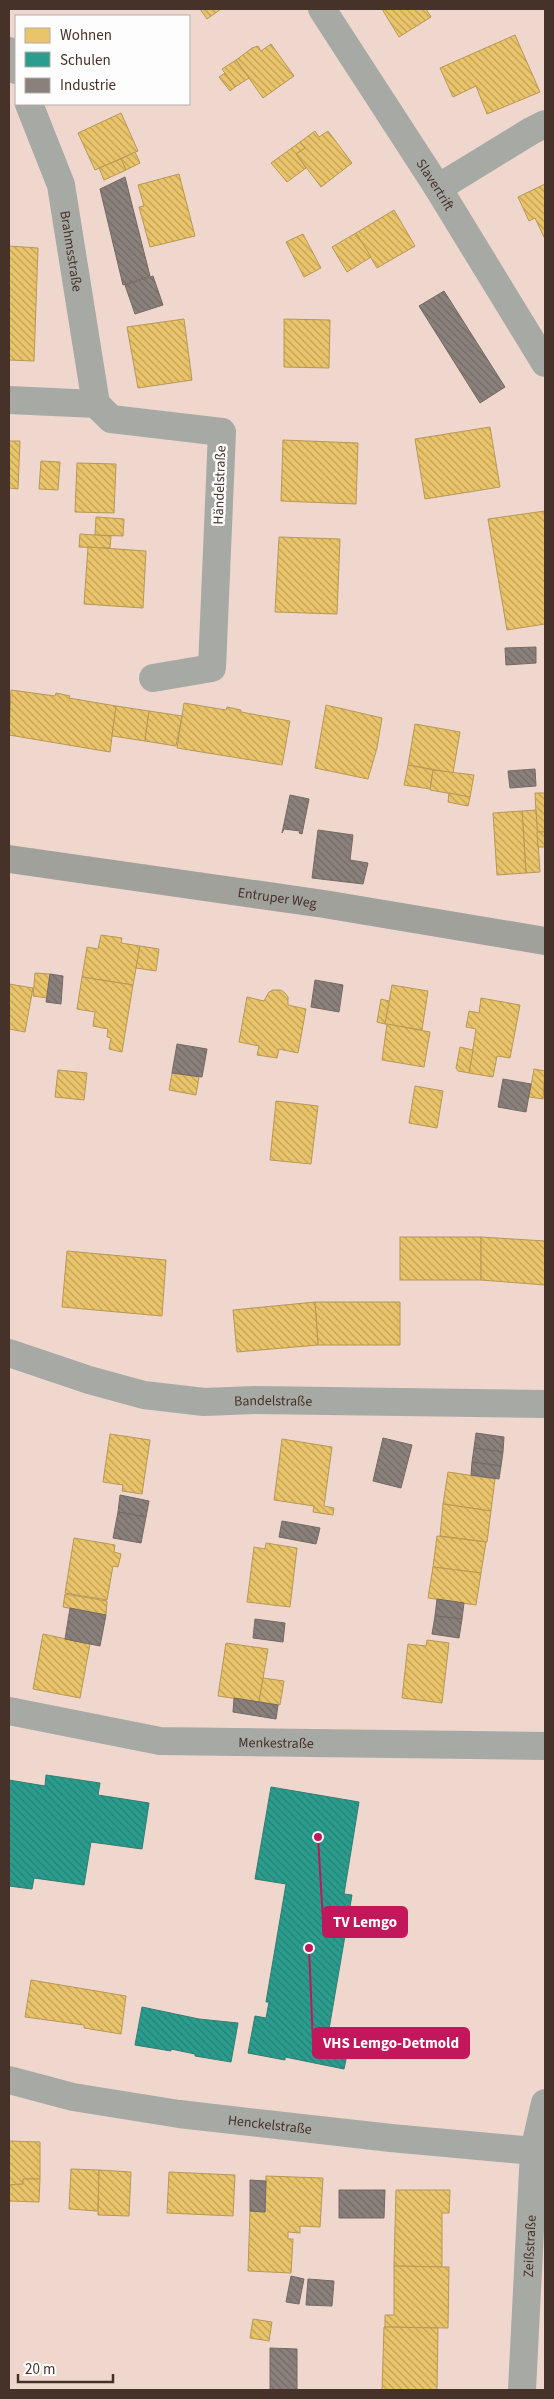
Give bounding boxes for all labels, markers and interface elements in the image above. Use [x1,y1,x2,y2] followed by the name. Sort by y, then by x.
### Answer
[15,15,190,105] legend
[60,25,112,46] text: Wohnen
[60,50,111,71] text: Schulen
[60,75,116,96] text: Industrie
[411,155,459,215] street label: Slavertrift
[54,209,87,293] street label: Brahmsstraße
[209,445,231,525] street label: Händelstraße
[236,883,318,914] street label: Entruper Weg
[234,1391,312,1412] street label: Bandelstraße
[238,1733,314,1754] street label: Menkestraße
[323,1907,407,1937] callout: TV Lemgo
[333,1912,397,1933] text: TV Lemgo
[313,2028,469,2058] callout: VHS Lemgo-Detmold
[322,2033,459,2054] text: VHS Lemgo-Detmold
[227,2111,313,2140] street label: Henckelstraße
[519,2214,542,2278] street label: Zeißstraße
[18,2352,112,2384] scale bar
[25,2359,55,2380] text: 20 m

